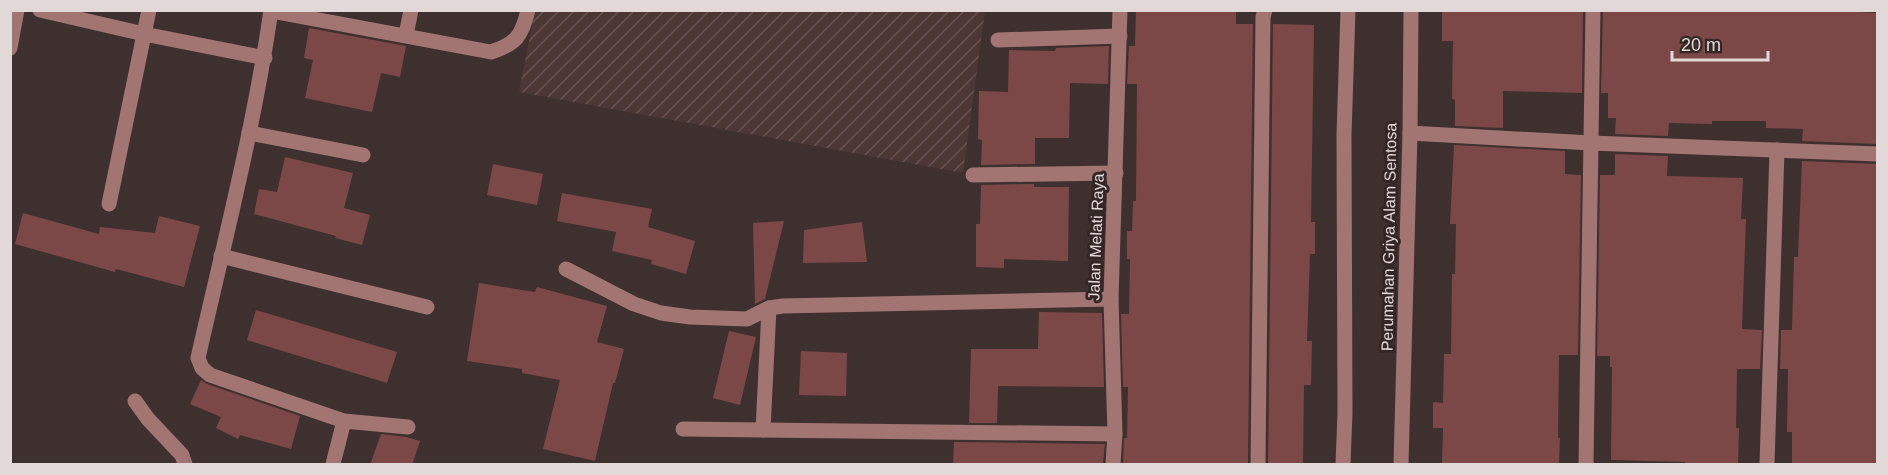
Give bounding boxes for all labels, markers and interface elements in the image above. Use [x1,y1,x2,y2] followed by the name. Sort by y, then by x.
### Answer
[1672,24,1768,62] scale bar
[1681,35,1721,55] text: 20 m
[1379,122,1399,351] street label: Perumahan Griya Alam Sentosa
[1085,173,1107,301] street label: Jalan Melati Raya

